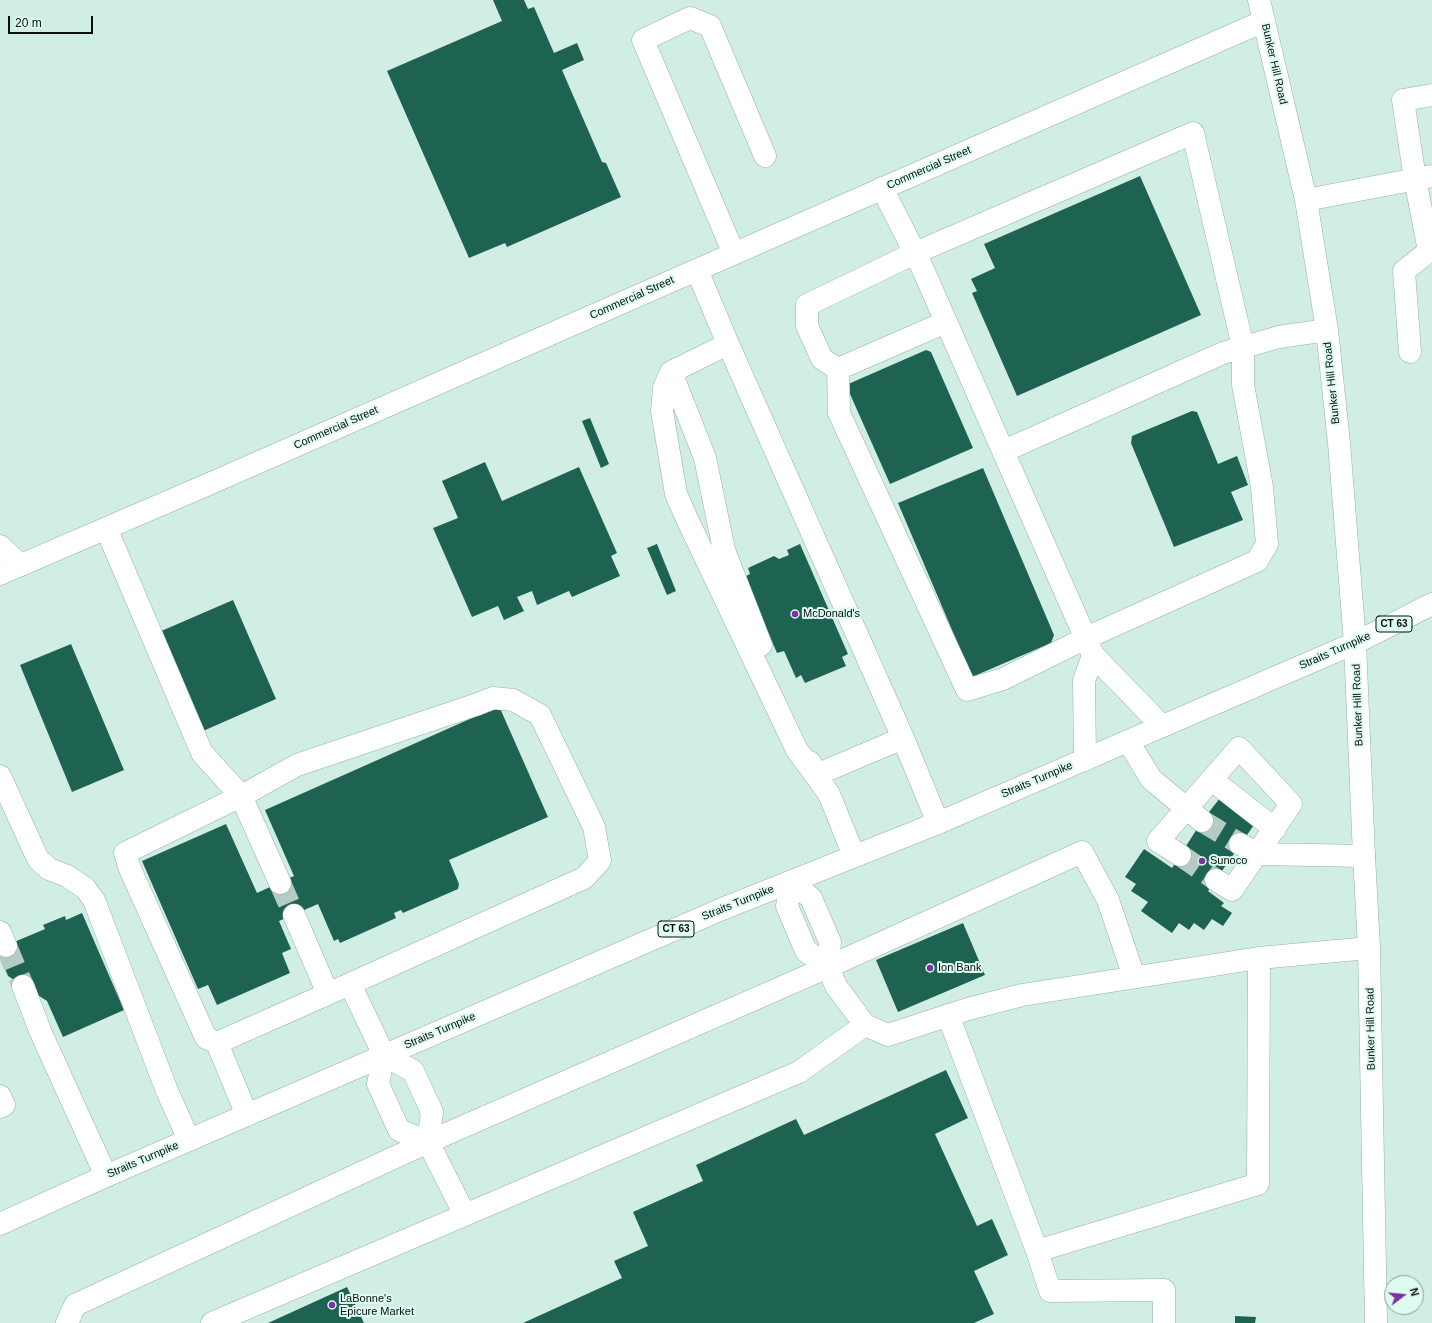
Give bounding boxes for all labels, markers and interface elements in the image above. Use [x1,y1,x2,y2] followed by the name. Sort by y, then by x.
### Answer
[10,8,95,34] scale bar
[15,16,42,30] text: 20 m
[1258,22,1290,106] street label: Bunker Hill Road
[885,143,973,193] street label: Commercial Street
[588,273,676,323] street label: Commercial Street
[1321,341,1343,425] street label: Bunker Hill Road
[292,403,380,453] street label: Commercial Street
[803,607,860,621] place label: McDonald's
[790,609,800,619] marker: McDonald's
[1376,616,1412,632] road number: CT 63
[1297,629,1373,673] street label: Straits Turnpike
[1350,664,1366,746] street label: Bunker Hill Road
[999,759,1075,801] street label: Straits Turnpike
[1210,854,1247,868] place label: Sunoco
[1197,856,1207,866] marker: Sunoco
[700,883,776,923] street label: Straits Turnpike
[658,921,694,937] road number: CT 63
[938,961,981,975] place label: Ion Bank
[925,963,935,973] marker: Ion Bank
[1364,988,1378,1070] street label: Bunker Hill Road
[402,1010,478,1052] street label: Straits Turnpike
[105,1139,181,1181] street label: Straits Turnpike
[1384,1275,1424,1315] north arrow
[1408,1286,1421,1297] text: N
[340,1292,414,1318] place label: LaBonne's Epicure Market
[327,1300,337,1310] marker: LaBonne's Epicure Market

